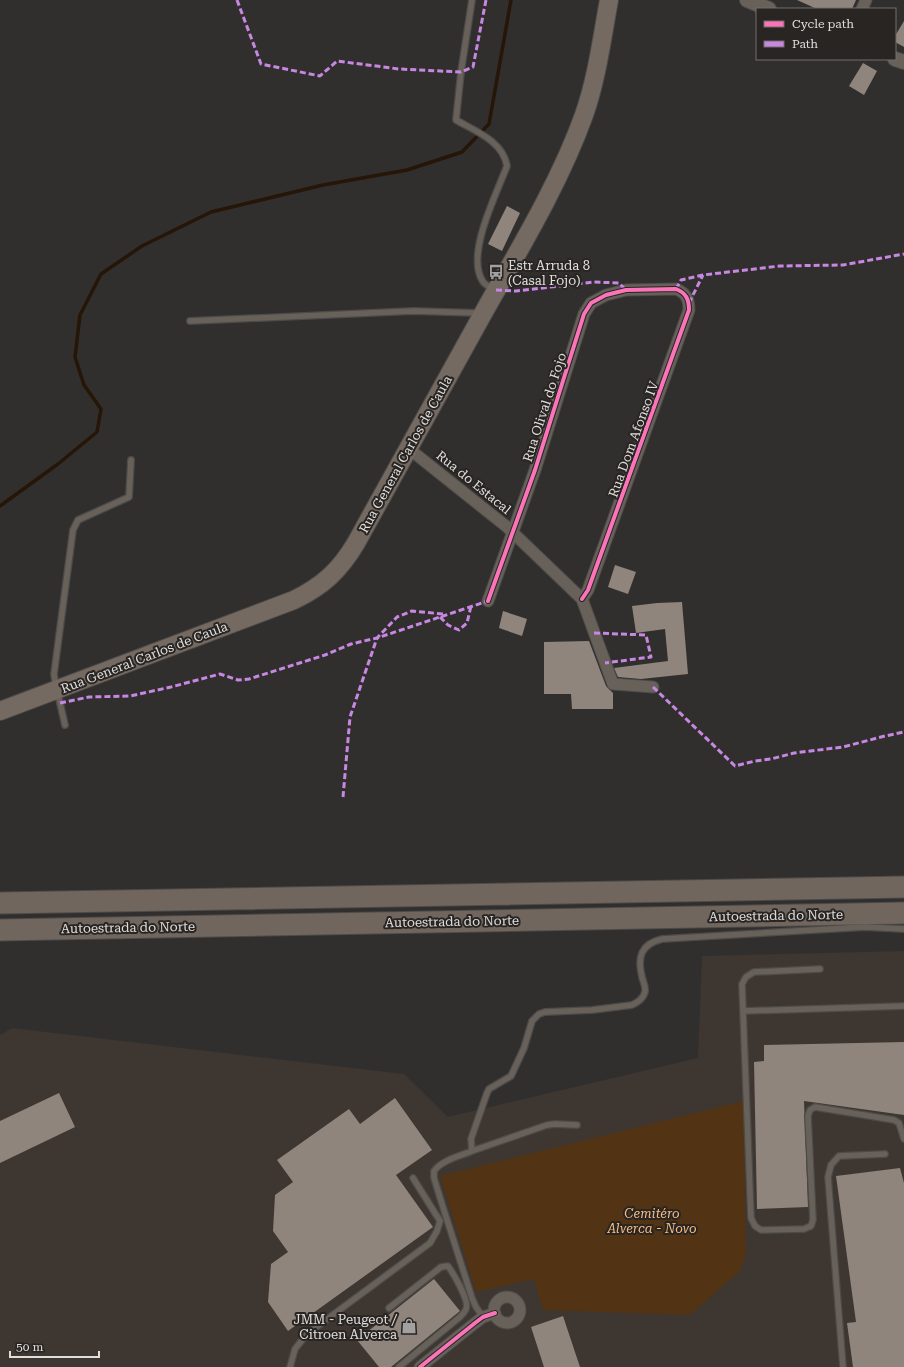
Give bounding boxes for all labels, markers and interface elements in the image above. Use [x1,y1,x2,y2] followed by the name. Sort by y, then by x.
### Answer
[756,8,896,60] legend
[792,17,854,31] text: Cycle path
[792,37,818,51] text: Path
[508,258,590,288] place label: Estr Arruda 8 (Casal Fojo)
[487,263,505,281] bus stop icon: Estr Arruda 8 (Casal Fojo)
[520,351,569,464] street label: Rua Olival do Fojo
[356,373,455,535] street label: Rua General Carlos de Caula
[606,379,661,499] street label: Rua Dom Afonso IV
[433,448,514,517] street label: Rua do Estacal
[59,619,230,696] street label: Rua General Carlos de Caula
[709,907,843,924] street label: Autoestrada do Norte
[385,913,519,930] street label: Autoestrada do Norte
[61,919,195,936] street label: Autoestrada do Norte
[606,1206,697,1236] park label: Cemitéro Alverca - Novo
[293,1312,398,1342] place label: JMM - Peugeot / Citroen Alverca
[400,1317,418,1335] shop icon: JMM - Peugeot / Citroen Alverca
[10,1333,99,1359] scale bar
[16,1340,43,1354] text: 50 m

